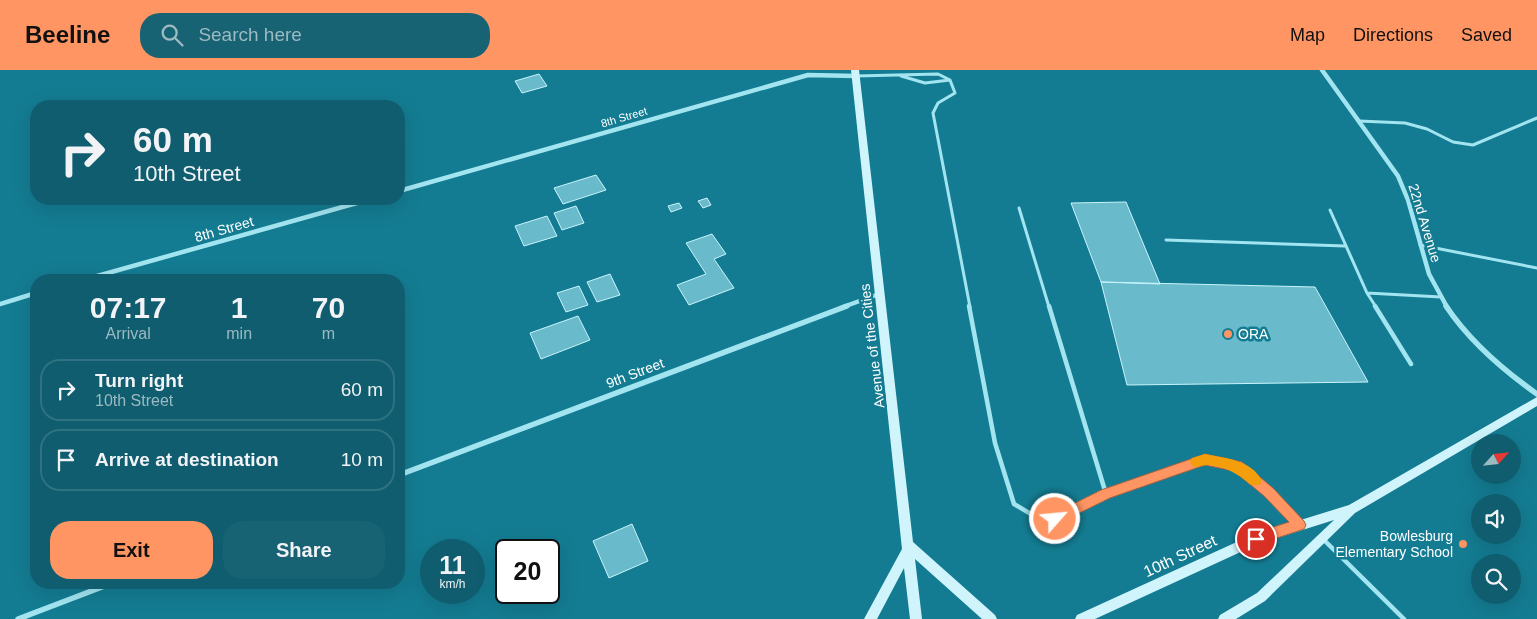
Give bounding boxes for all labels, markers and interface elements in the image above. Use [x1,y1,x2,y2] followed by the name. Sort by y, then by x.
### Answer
[140,13,490,58] search box
[25,21,110,48] text: Beeline
[158,21,186,49] icon: search
[198,24,302,45] text: Search here
[1290,25,1325,45] text: Map
[1353,25,1433,45] text: Directions
[1461,25,1512,45] text: Saved
[599,105,649,129] street label: 8th Street
[50,120,115,185] icon: right
[133,120,213,159] text: 60 m
[133,161,241,186] text: 10th Street
[1405,182,1445,265] street label: 22nd Avenue
[193,213,255,245] street label: 8th Street
[856,283,888,409] street label: Avenue of the Cities
[90,291,167,324] text: 07:17
[231,291,248,324] text: 1
[312,291,345,324] text: 70
[105,325,151,342] text: Arrival
[226,325,252,342] text: min
[322,325,335,342] text: m
[1238,326,1269,342] place label: ORA
[1222,328,1234,340] marker: ORA
[604,355,666,391] street label: 9th Street
[95,370,183,391] text: Turn right
[52,376,80,404] icon: right
[341,379,383,400] text: 60 m
[95,392,173,409] text: 10th Street
[1471,434,1521,484] north arrow
[1471,434,1521,604] map controls
[52,446,80,474] icon: arrive
[95,449,279,470] text: Arrive at destination
[341,449,383,470] text: 10 m
[1028,492,1080,544] position arrow
[1471,494,1521,544] button: sound
[1235,518,1277,560] pin
[50,521,213,579] button: Exit
[223,521,385,579] button: Share
[1242,525,1270,553] icon: arrive
[1335,528,1453,560] place label: Bowlesburg Elementary School
[1141,532,1220,580] street label: 10th Street
[1457,538,1469,550] marker: Bowlesburg Elementary School
[495,539,560,604] speed limit sign: 20
[439,551,466,579] text: 11
[1471,554,1521,604] button: search
[439,577,466,591] text: km/h

